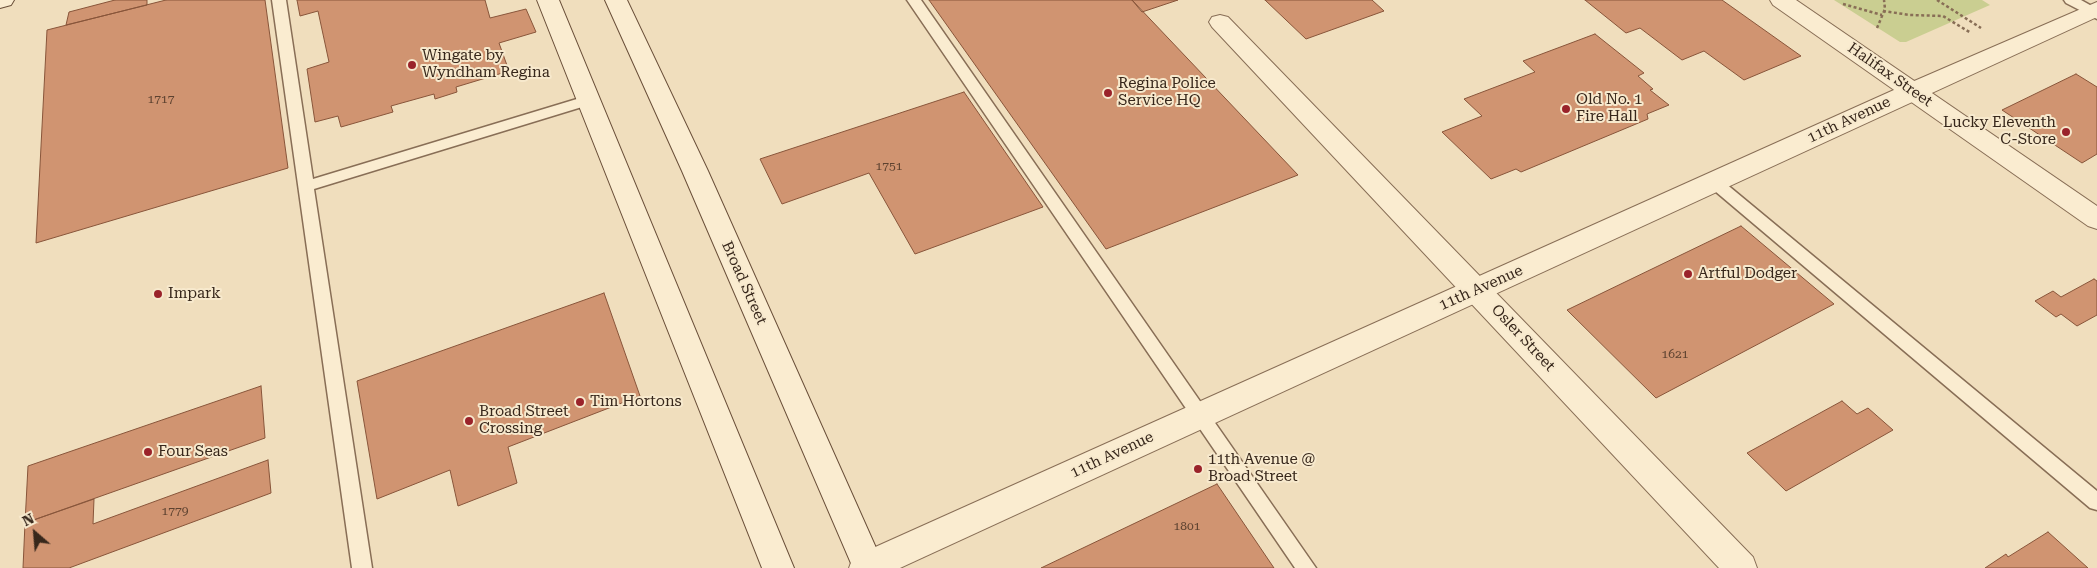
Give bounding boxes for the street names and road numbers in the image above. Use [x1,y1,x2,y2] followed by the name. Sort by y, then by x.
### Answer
[1844,39,1936,111] street label: Halifax Street
[1805,93,1893,147] street label: 11th Avenue
[718,238,770,328] street label: Broad Street
[1436,262,1526,314] street label: 11th Avenue
[1487,301,1559,375] street label: Osler Street
[1068,428,1156,482] street label: 11th Avenue

